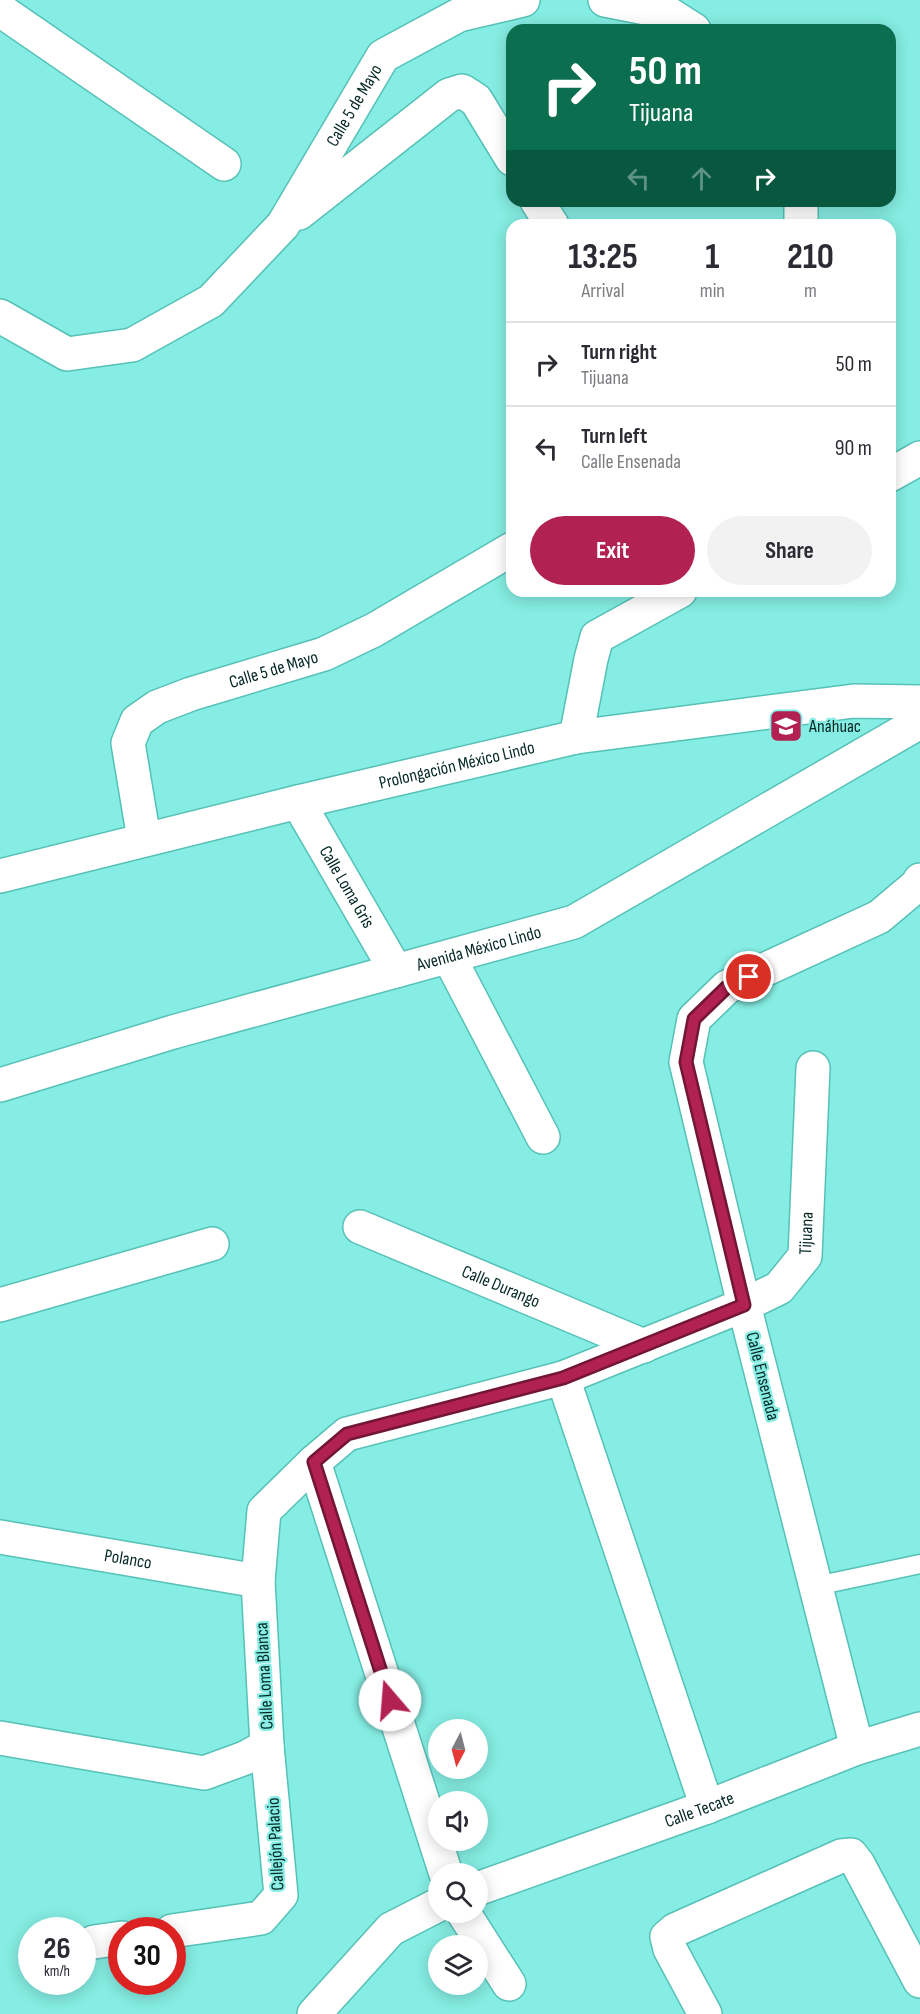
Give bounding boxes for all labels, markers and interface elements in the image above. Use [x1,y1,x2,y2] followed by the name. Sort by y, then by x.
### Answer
[629,46,702,97] text: 50 m
[530,48,608,126] icon: right
[322,61,387,150] street label: Calle 5 de Mayo
[629,97,693,129] text: Tijuana
[622,162,655,195] icon: left
[685,162,718,195] icon: ahead
[748,162,781,195] icon: right
[568,236,638,279] text: 13:25
[705,236,719,279] text: 1
[787,236,834,279] text: 210
[581,279,624,303] text: Arrival
[700,279,725,303] text: min
[804,279,817,303] text: m
[581,339,657,366] text: Turn right
[530,348,563,381] icon: right
[836,351,872,378] text: 50 m
[581,366,629,390] text: Tijuana
[581,423,647,450] text: Turn left
[530,432,563,465] icon: left
[835,435,872,462] text: 90 m
[581,450,681,474] text: Calle Ensenada
[530,516,695,585] button: Exit
[707,516,872,585] button: Share
[227,646,321,693] street label: Calle 5 de Mayo
[768,708,804,744] school or university icon: Anáhuac
[808,716,861,737] place label: Anáhuac
[377,737,537,794] street label: Prolongación México Lindo
[315,842,379,932] street label: Calle Loma Gris
[413,922,543,976] street label: Avenida México Lindo
[723,951,774,1002] pin
[732,960,765,993] icon: arrive
[795,1211,818,1255] street label: Tijuana
[459,1261,543,1312] street label: Calle Durango
[741,1330,784,1422] street label: Calle Ensenada
[103,1545,153,1574] street label: Polanco
[251,1622,278,1730] street label: Calle Loma Blanca
[358,1668,422,1732] position arrow
[428,1719,488,1779] north arrow
[428,1719,488,1995] map controls
[662,1787,737,1832] street label: Calle Tecate
[428,1791,488,1851] button: sound
[263,1797,288,1891] street label: Callejón Palacio
[428,1863,488,1923] button: search
[108,1917,186,1995] speed limit sign: 30
[43,1931,71,1967] text: 26
[428,1935,488,1995] button: layers
[44,1962,70,1981] text: km/h

